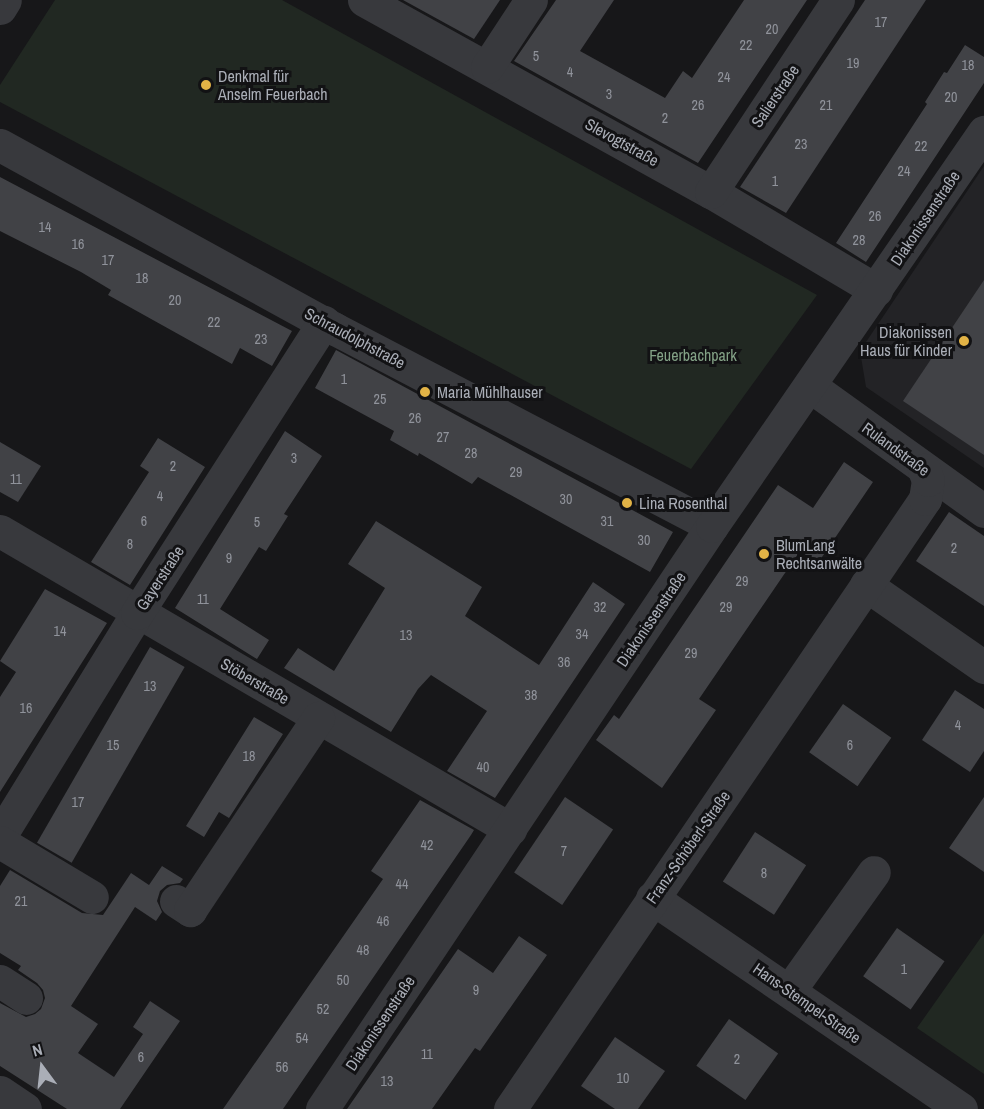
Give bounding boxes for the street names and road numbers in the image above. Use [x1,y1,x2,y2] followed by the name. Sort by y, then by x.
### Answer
[747,61,803,131] street label: Salierstraße
[582,114,662,170] street label: Slevogtstraße
[886,167,964,269] street label: Diakonissenstraße
[302,304,408,372] street label: Schraudolphstraße
[859,418,933,480] street label: Rulandstraße
[132,542,188,614] street label: Gayerstraße
[612,568,690,670] street label: Diakonissenstraße
[217,654,293,708] street label: Stöberstraße
[642,787,734,907] street label: Franz-Schöberl-Straße
[750,959,864,1047] street label: Hans-Stempel-Straße
[341,972,419,1074] street label: Diakonissenstraße

